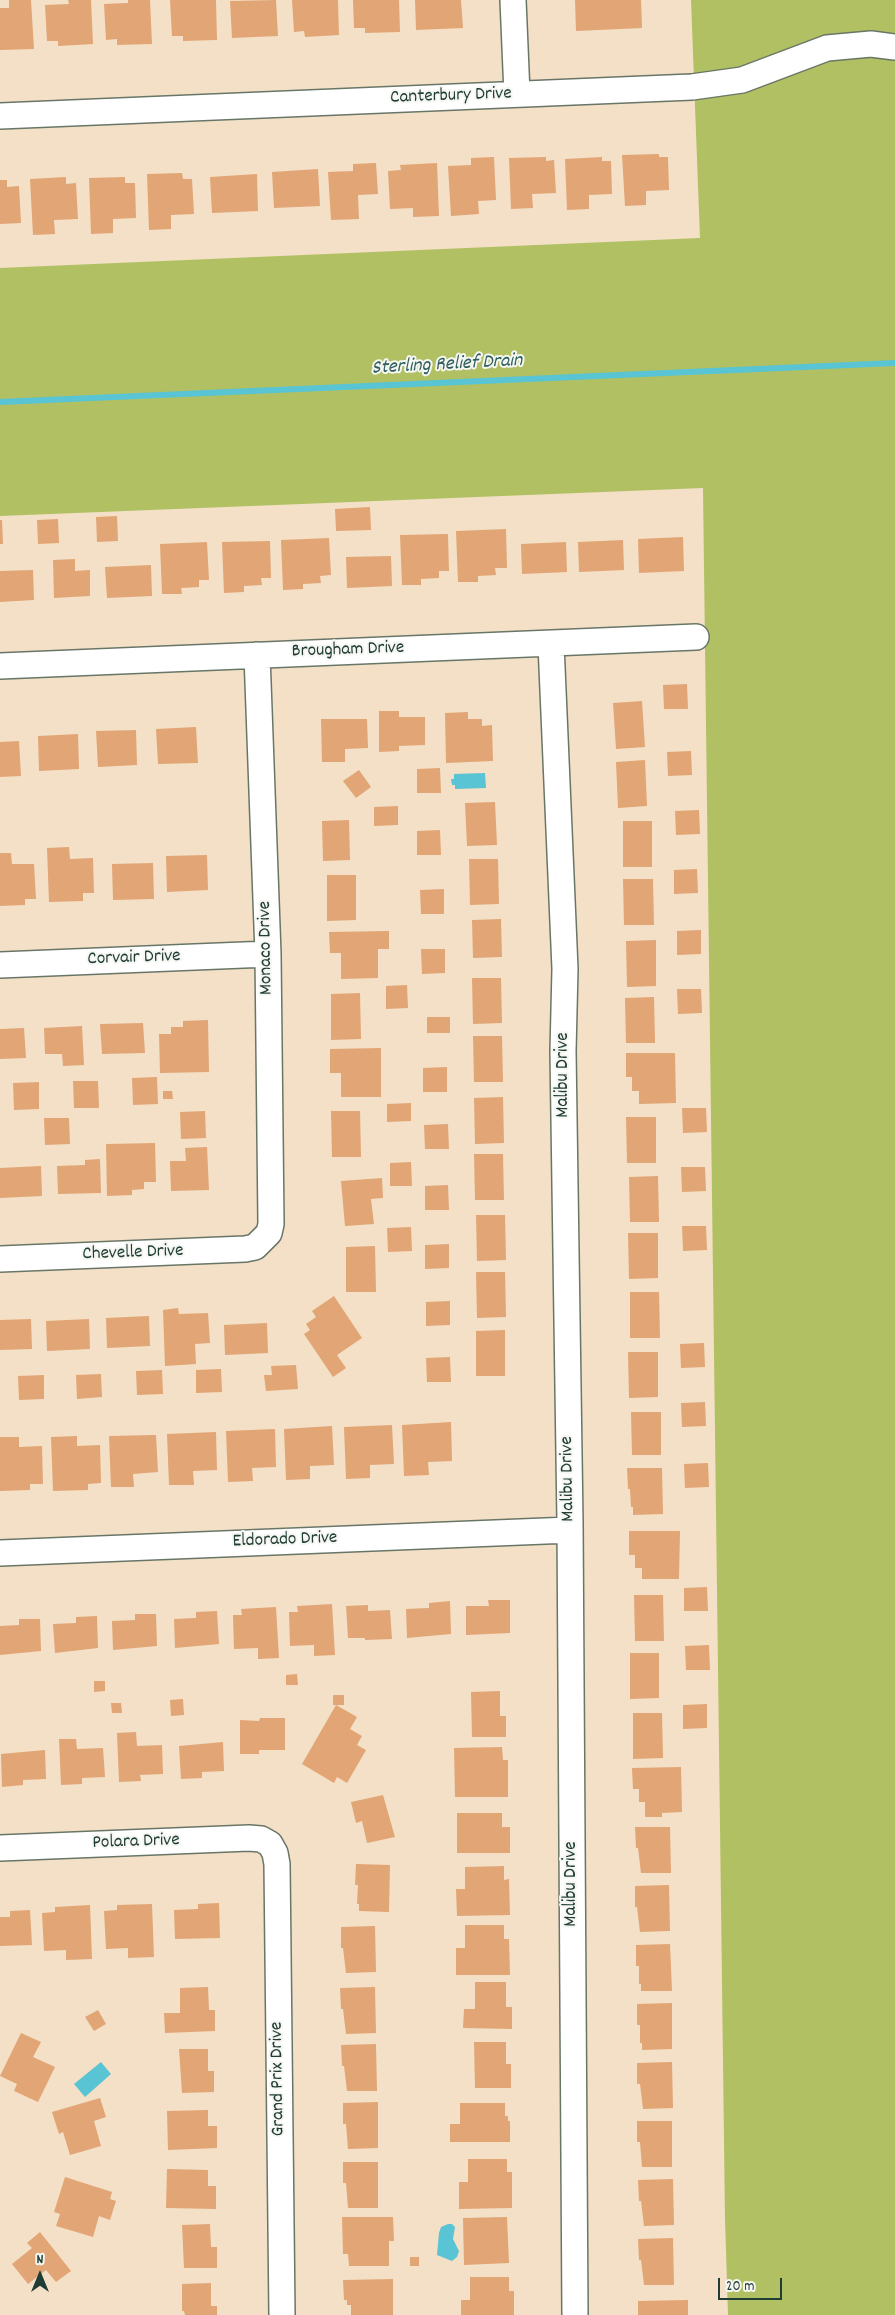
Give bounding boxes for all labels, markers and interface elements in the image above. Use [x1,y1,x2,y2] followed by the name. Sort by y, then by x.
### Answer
[390,83,512,111] street label: Canterbury Drive
[371,350,523,382] water label: Sterling Relief Drain
[291,638,405,664] street label: Brougham Drive
[255,901,279,995] street label: Monaco Drive
[87,946,181,972] street label: Corvair Drive
[553,1032,575,1118] street label: Malibu Drive
[82,1241,184,1267] street label: Chevelle Drive
[557,1436,581,1522] street label: Malibu Drive
[232,1528,338,1554] street label: Eldorado Drive
[92,1830,180,1856] street label: Polara Drive
[561,1841,583,1927] street label: Malibu Drive
[267,2021,291,2137] street label: Grand Prix Drive
[15,2250,65,2300] north arrow
[37,2250,43,2270] text: N
[720,2268,784,2300] scale bar
[726,2276,754,2298] text: 20 m

